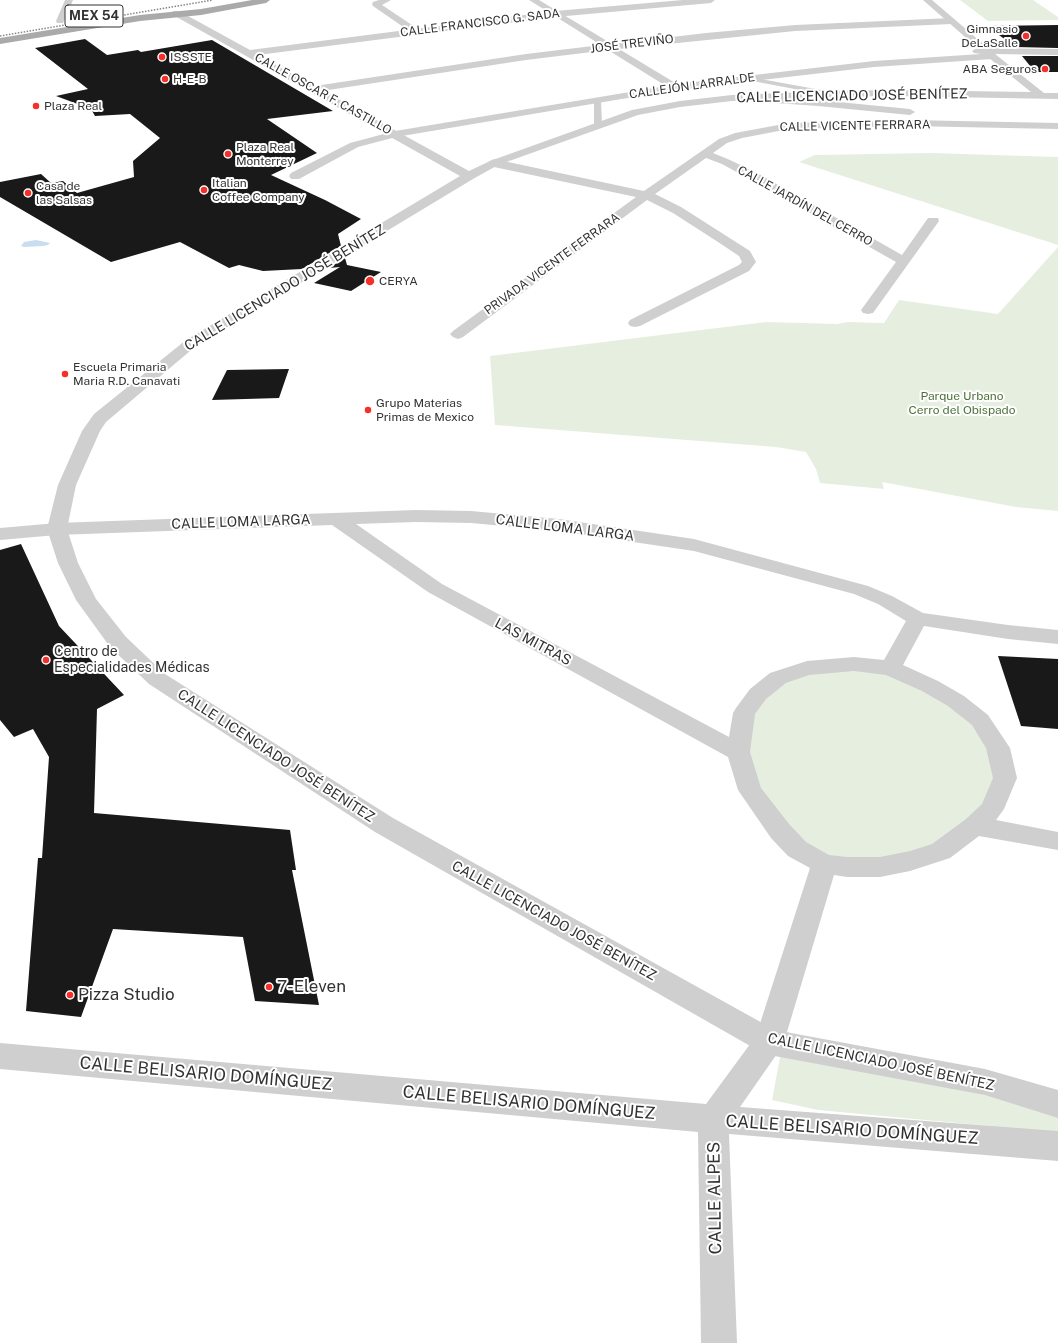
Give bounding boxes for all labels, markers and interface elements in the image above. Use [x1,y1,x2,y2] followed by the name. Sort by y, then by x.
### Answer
[65,5,123,27] road number: MEX 54
[399,6,561,40] street label: CALLE FRANCISCO G. SADA
[961,22,1018,50] place label: Gimnasio DeLaSalle
[1021,31,1031,41] marker: Gimnasio DeLaSalle
[590,32,674,56] street label: JOSÉ TREVIÑO
[170,50,212,64] place label: ISSSTE
[252,50,394,138] street label: CALLE OSCAR F. CASTILLO
[157,52,167,62] marker: ISSSTE
[963,62,1037,76] place label: ABA Seguros
[1040,64,1050,74] marker: ABA Seguros
[628,70,756,102] street label: CALLEJÓN LARRALDE
[173,72,207,86] place label: H-E-B
[160,74,170,84] marker: H-E-B
[736,86,968,106] street label: CALLE LICENCIADO JOSÉ BENÍTEZ
[44,99,102,113] place label: Plaza Real
[31,101,41,111] marker: Plaza Real
[780,117,930,135] street label: CALLE VICENTE FERRARA
[236,140,294,168] place label: Plaza Real Monterrey
[223,149,233,159] marker: Plaza Real Monterrey
[735,163,875,249] street label: CALLE JARDÍN DEL CERRO
[212,176,305,204] place label: Italian Coffee Company
[36,179,92,207] place label: Casa de las Salsas
[199,185,209,195] marker: Italian Coffee Company
[23,188,33,198] marker: Casa de las Salsas
[482,210,622,318] street label: PRIVADA VICENTE FERRARA
[182,221,388,355] street label: CALLE LICENCIADO JOSÉ BENÍTEZ
[379,274,418,288] place label: CERYA
[364,275,376,287] marker: CERYA
[73,360,180,388] place label: Escuela Primaria Maria R.D. Canavati
[60,369,70,379] marker: Escuela Primaria Maria R.D. Canavati
[908,389,1016,417] park label: Parque Urbano Cerro del Obispado
[376,396,474,424] place label: Grupo Materias Primas de Mexico
[363,405,373,415] marker: Grupo Materias Primas de Mexico
[171,511,311,533] street label: CALLE LOMA LARGA
[495,511,635,545] street label: CALLE LOMA LARGA
[492,615,574,669] street label: LAS MITRAS
[54,644,209,676] place label: Centro de Especialidades Médicas
[41,655,51,665] marker: Centro de Especialidades Médicas
[174,686,378,826] street label: CALLE LICENCIADO JOSÉ BENÍTEZ
[449,858,659,984] street label: CALLE LICENCIADO JOSÉ BENÍTEZ
[277,977,346,997] place label: 7-Eleven
[264,982,274,992] marker: 7-Eleven
[78,985,175,1005] place label: Pizza Studio
[65,990,75,1000] marker: Pizza Studio
[766,1030,996,1094] street label: CALLE LICENCIADO JOSÉ BENÍTEZ
[79,1053,333,1095] street label: CALLE BELISARIO DOMÍNGUEZ
[402,1082,656,1124] street label: CALLE BELISARIO DOMÍNGUEZ
[725,1111,979,1149] street label: CALLE BELISARIO DOMÍNGUEZ
[704,1142,726,1254] street label: CALLE ALPES

